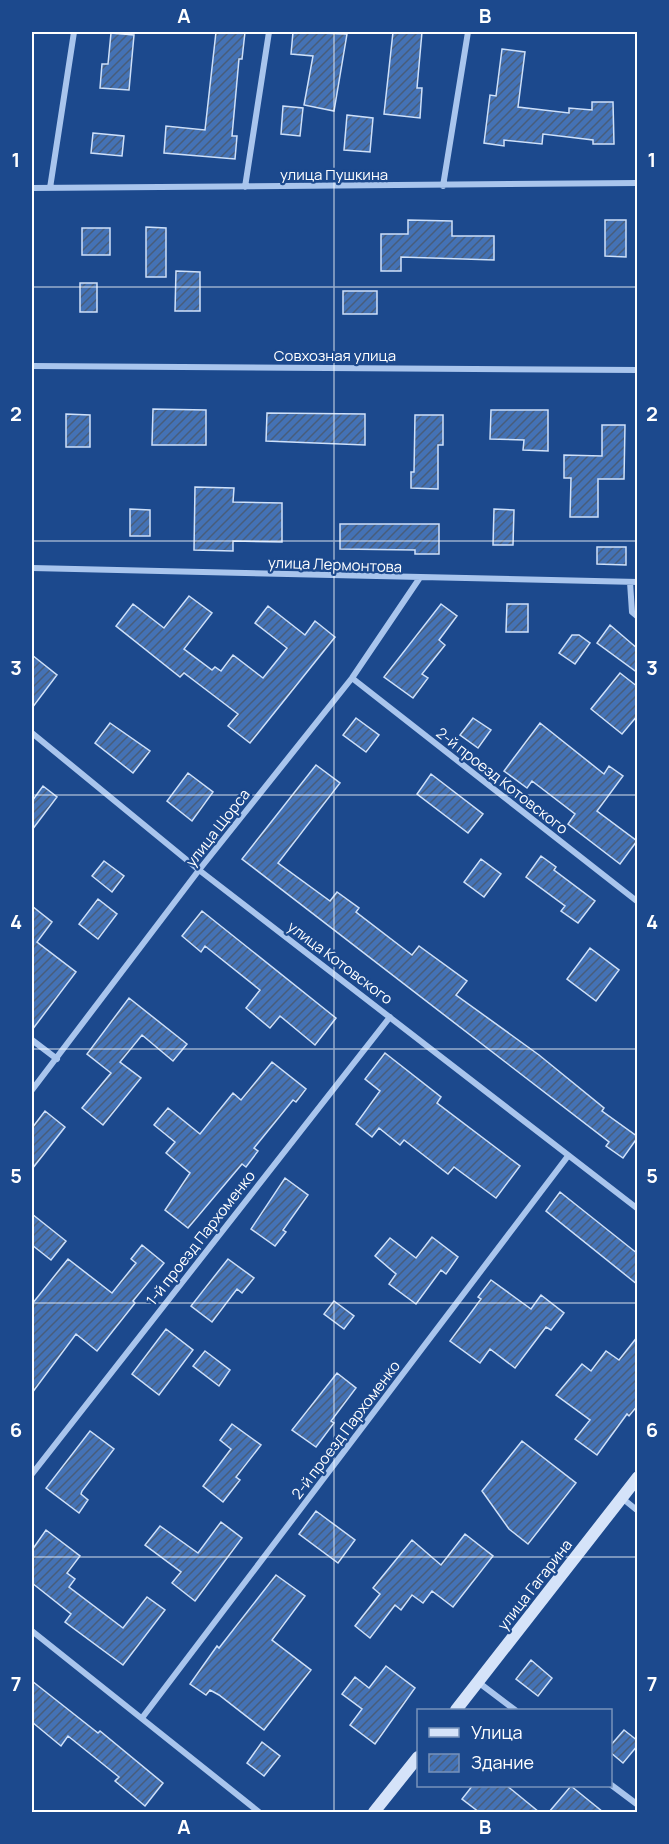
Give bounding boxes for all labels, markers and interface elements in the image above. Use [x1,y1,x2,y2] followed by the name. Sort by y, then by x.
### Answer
[177,2,191,29] text: A
[479,2,492,29] text: B
[12,146,20,173] text: 1
[648,146,656,173] text: 1
[280,164,388,185] street label: улица Пушкина
[274,345,396,366] street label: Совхозная улица
[10,400,22,427] text: 2
[646,400,658,427] text: 2
[268,552,402,577] street label: улица Лермонтова
[10,654,22,681] text: 3
[646,654,658,681] text: 3
[432,722,573,839] street label: 2-й проезд Котовского
[181,784,255,871] street label: улица Щорса
[10,908,22,935] text: 4
[646,908,658,935] text: 4
[283,916,397,1009] street label: улица Котовского
[10,1162,22,1189] text: 5
[646,1162,658,1189] text: 5
[141,1166,260,1310] street label: 1-й проезд Пархоменко
[286,1356,405,1503] street label: 2-й проезд Пархоменко
[10,1416,22,1443] text: 6
[646,1416,658,1443] text: 6
[492,1535,577,1635] street label: улица Гагарина
[11,1670,21,1697] text: 7
[647,1670,657,1697] text: 7
[417,1709,612,1787] legend
[471,1720,523,1744] text: Улица
[471,1750,534,1774] text: Здание
[177,1813,191,1840] text: A
[479,1813,492,1840] text: B

